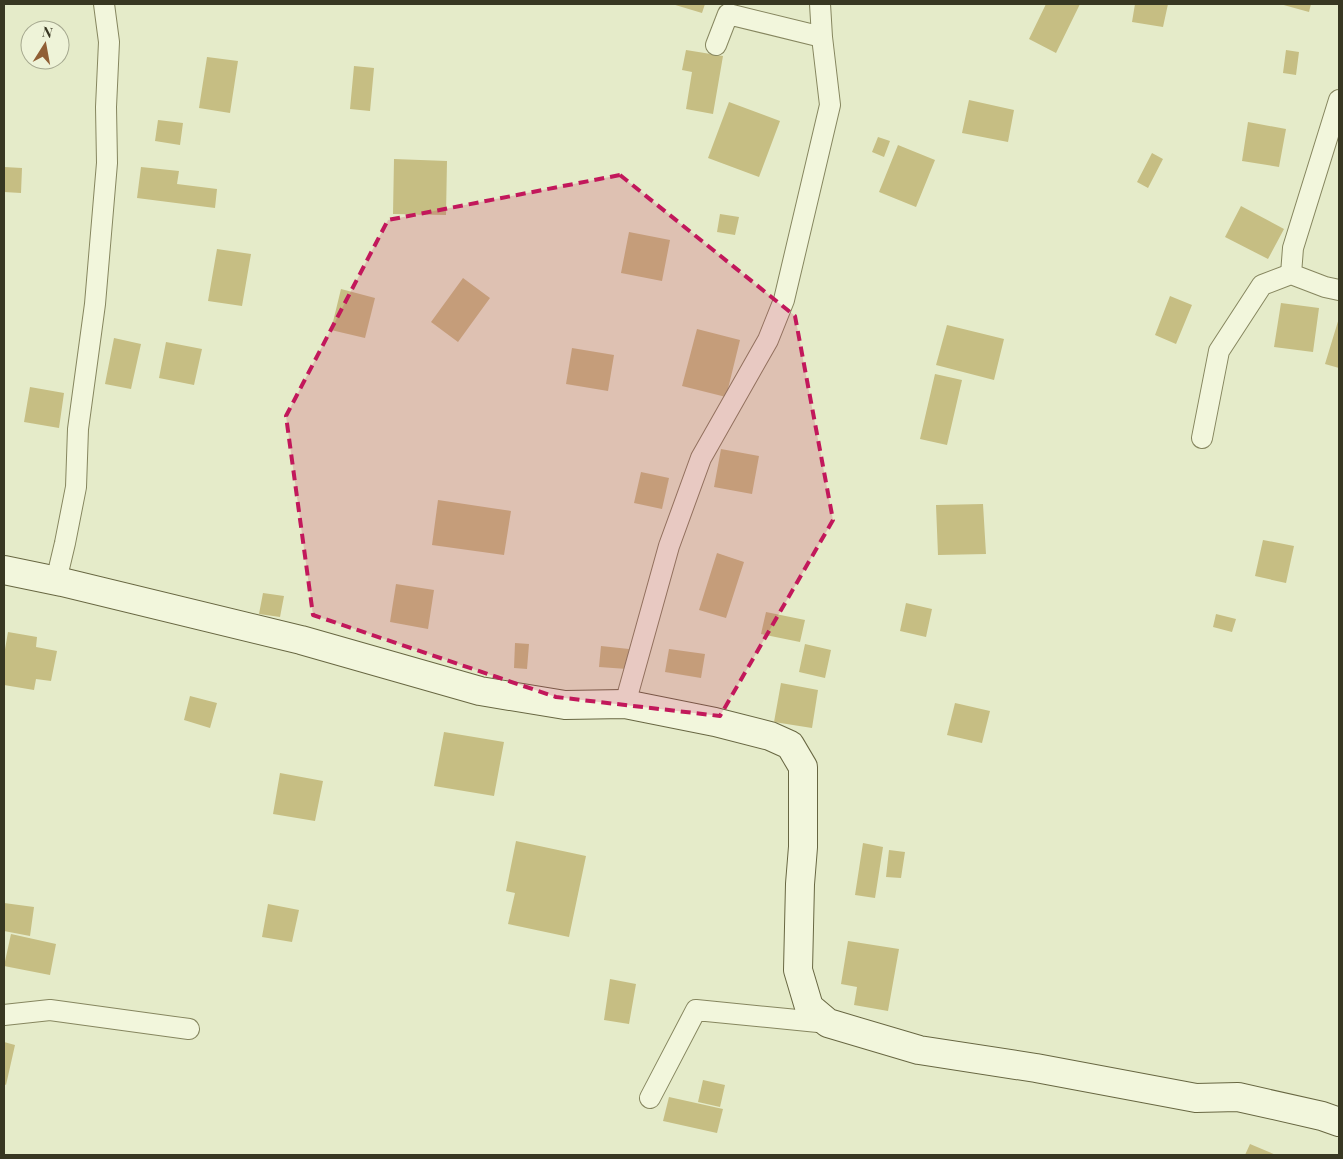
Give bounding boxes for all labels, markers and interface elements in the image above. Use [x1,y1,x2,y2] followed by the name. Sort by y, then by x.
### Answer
[20,20,70,70] north arrow
[41,21,54,42] text: N

